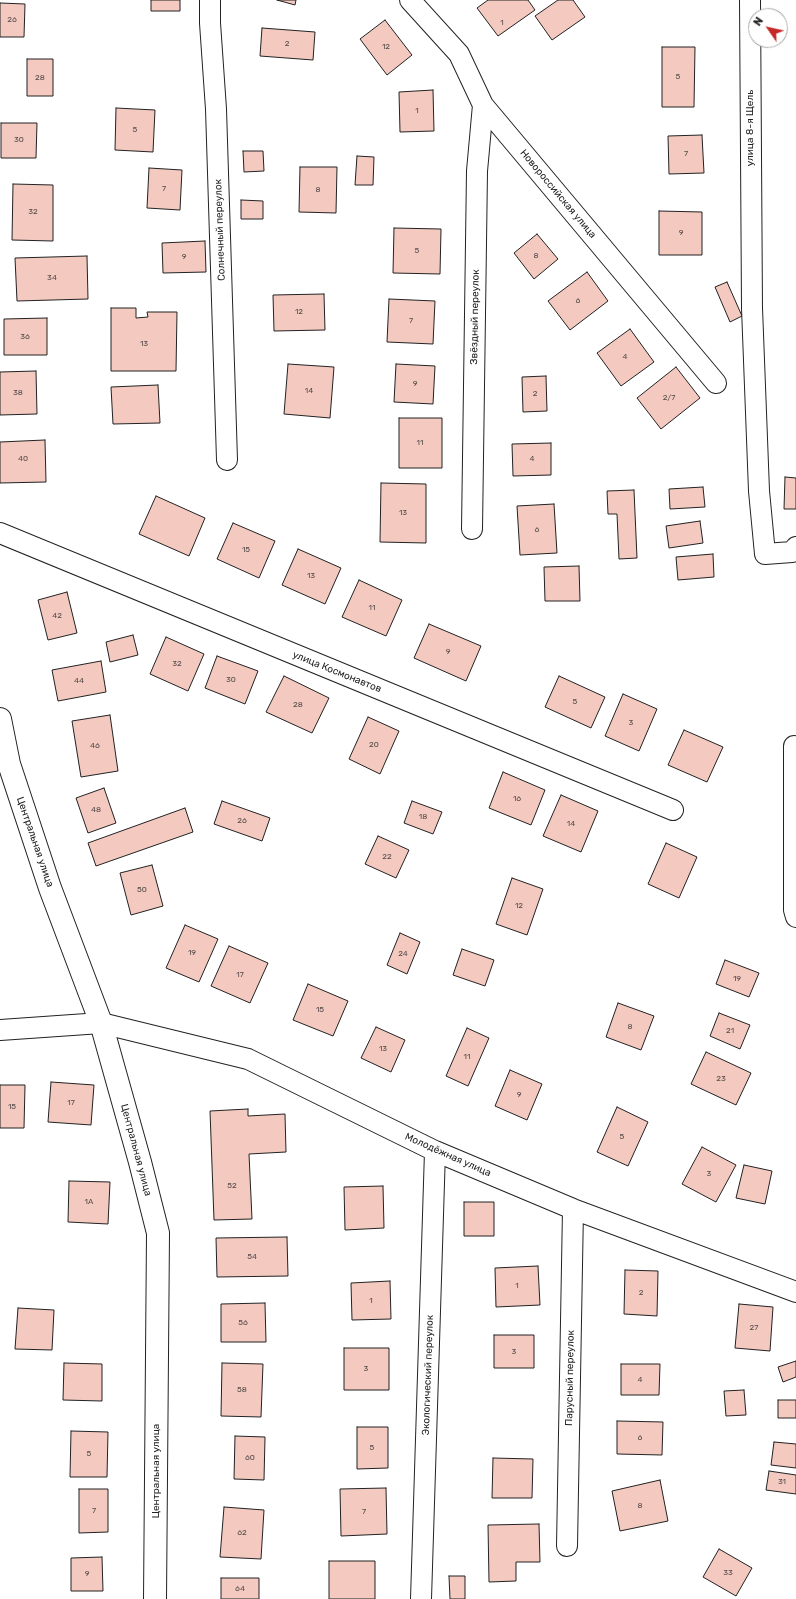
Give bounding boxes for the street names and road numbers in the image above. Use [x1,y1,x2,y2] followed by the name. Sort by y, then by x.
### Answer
[744,90,756,166] street label: улица 8-я Щель
[517,147,599,241] street label: Новороссийская улица
[212,179,228,281] street label: Солнечный переулок
[468,269,482,365] street label: Звёздный переулок
[291,649,383,695] street label: улица Космонавтов
[14,795,56,889] street label: Центральная улица
[118,1103,154,1197] street label: Центральная улица
[403,1131,493,1179] street label: Молодёжная улица
[420,1314,436,1436] street label: Экологический переулок
[563,1330,577,1426] street label: Парусный переулок
[150,1424,162,1518] street label: Центральная улица

